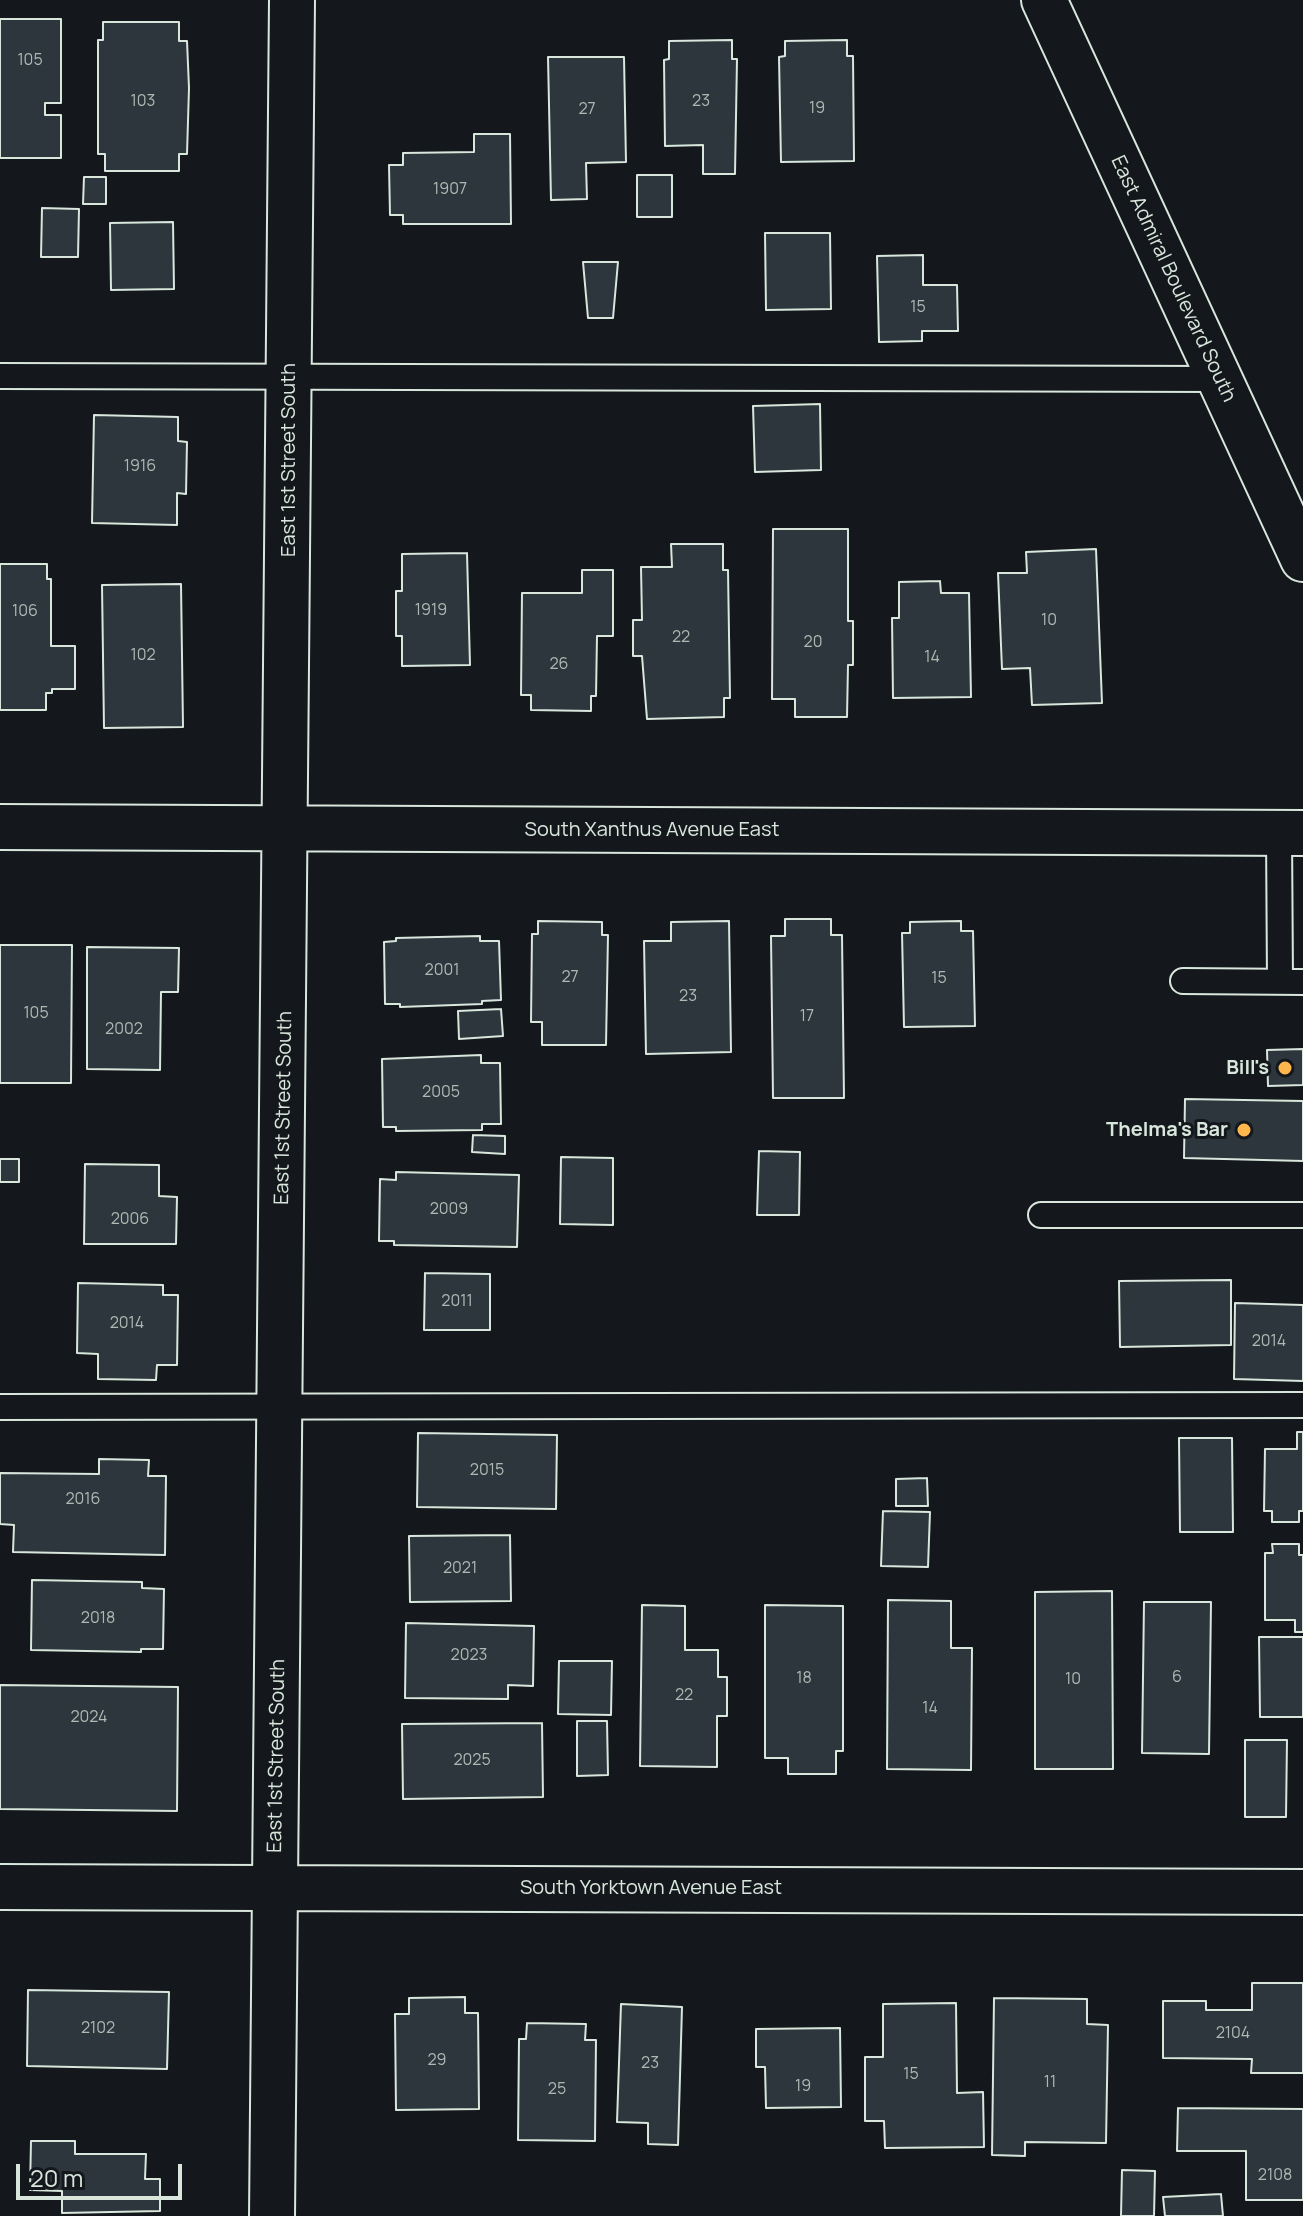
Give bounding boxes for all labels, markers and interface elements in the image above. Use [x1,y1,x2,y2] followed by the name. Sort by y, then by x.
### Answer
[17,51,43,71] house number: 105
[131,92,155,112] house number: 103
[692,92,710,112] house number: 23
[809,99,825,119] house number: 19
[578,100,596,120] house number: 27
[1105,152,1241,406] street label: East Admiral Boulevard South
[433,180,467,200] house number: 1907
[910,298,926,318] house number: 15
[277,363,301,557] street label: East 1st Street South
[124,457,156,477] house number: 1916
[415,601,447,621] house number: 1919
[12,602,38,622] house number: 106
[1041,611,1057,631] house number: 10
[672,628,690,648] house number: 22
[804,633,822,653] house number: 20
[130,646,156,666] house number: 102
[924,648,940,668] house number: 14
[549,655,569,675] house number: 26
[525,818,779,842] street label: South Xanthus Avenue East
[425,961,459,981] house number: 2001
[561,968,579,988] house number: 27
[931,969,947,989] house number: 15
[679,987,697,1007] house number: 23
[23,1004,49,1024] house number: 105
[800,1007,814,1027] house number: 17
[270,1011,298,1205] street label: East 1st Street South
[105,1020,143,1040] house number: 2002
[1226,1056,1269,1080] place label: Bill's
[1276,1059,1294,1077] marker: Bill's
[422,1083,460,1103] house number: 2005
[1106,1118,1228,1142] place label: Thelma's Bar
[1235,1121,1253,1139] marker: Thelma's Bar
[430,1200,468,1220] house number: 2009
[111,1210,149,1230] house number: 2006
[441,1292,473,1312] house number: 2011
[110,1314,144,1334] house number: 2014
[1252,1332,1286,1352] house number: 2014
[470,1461,504,1481] house number: 2015
[65,1490,101,1510] house number: 2016
[443,1559,477,1579] house number: 2021
[81,1609,115,1629] house number: 2018
[451,1646,487,1666] house number: 2023
[263,1659,291,1853] street label: East 1st Street South
[1172,1668,1182,1688] house number: 6
[796,1669,812,1689] house number: 18
[1065,1670,1081,1690] house number: 10
[675,1686,693,1706] house number: 22
[922,1699,938,1719] house number: 14
[70,1708,108,1728] house number: 2024
[453,1751,491,1771] house number: 2025
[520,1876,782,1900] street label: South Yorktown Avenue East
[81,2019,115,2039] house number: 2102
[1216,2024,1250,2044] house number: 2104
[427,2051,447,2071] house number: 29
[641,2054,659,2074] house number: 23
[903,2065,919,2085] house number: 15
[1044,2073,1056,2093] house number: 11
[795,2077,811,2097] house number: 19
[548,2080,566,2100] house number: 25
[20,2148,186,2198] scale bar
[30,2161,83,2194] text: 20 m
[1258,2166,1292,2186] house number: 2108

